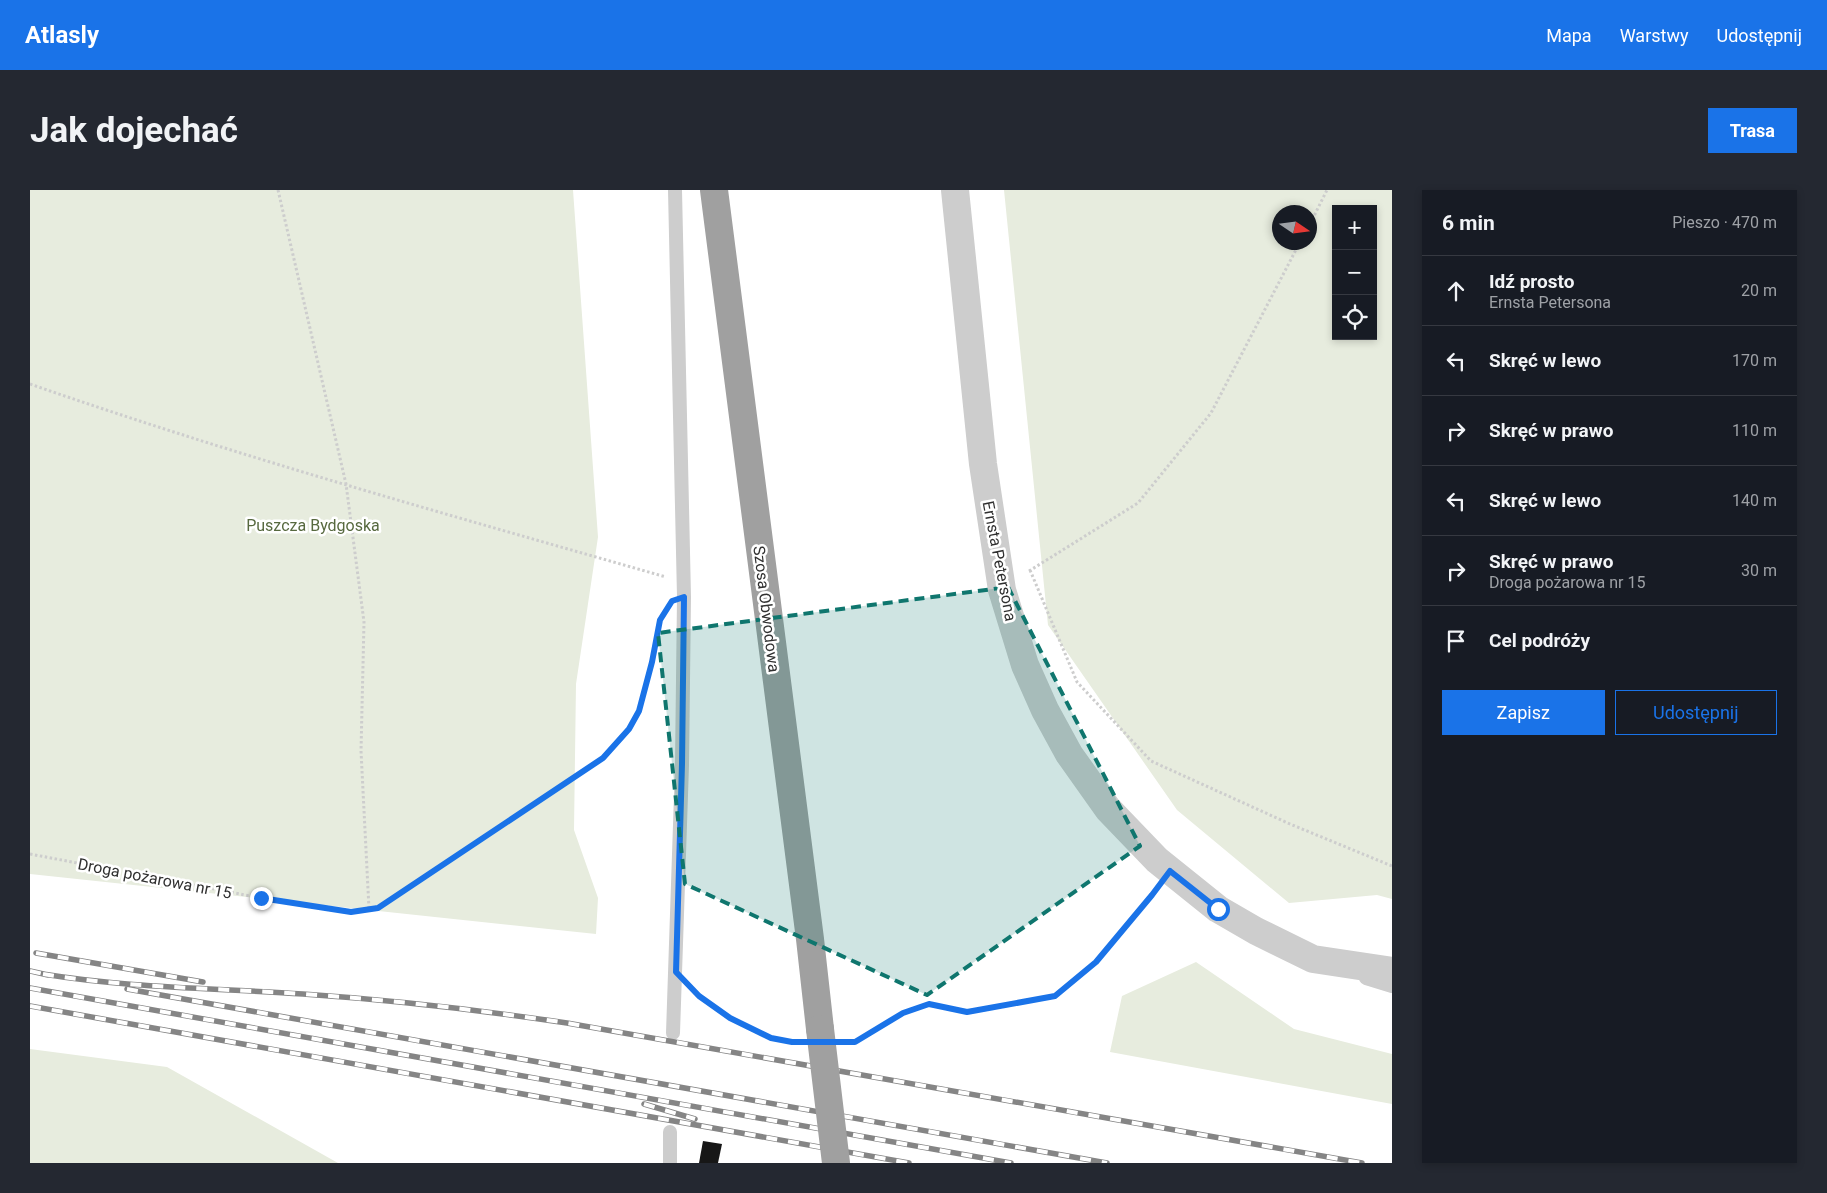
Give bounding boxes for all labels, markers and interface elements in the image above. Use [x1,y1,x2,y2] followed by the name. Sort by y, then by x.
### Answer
[25,21,99,49] text: Atlasly
[1546,25,1592,46] text: Mapa
[1620,25,1688,46] text: Warstwy
[1716,25,1802,46] text: Udostępnij
[1708,108,1797,153] button: Trasa
[30,110,238,151] text: Jak dojechać
[1272,205,1317,250] north arrow
[1332,205,1377,340] map controls
[1332,205,1377,250] button: +
[1442,211,1495,235] text: 6 min
[1672,213,1777,232] text: Pieszo · 470 m
[1332,250,1377,295] button: −
[1489,270,1574,293] text: Idź prosto
[1442,277,1470,305] icon: ahead
[1741,281,1777,300] text: 20 m
[1489,293,1611,312] text: Ernsta Petersona
[1332,295,1377,340] button: locate
[1442,347,1470,375] icon: left
[1489,349,1601,372] text: Skręć w lewo
[1732,351,1777,370] text: 170 m
[1442,417,1470,445] icon: right
[1489,419,1613,442] text: Skręć w prawo
[1732,421,1777,440] text: 110 m
[1442,487,1470,515] icon: left
[1489,489,1601,512] text: Skręć w lewo
[1732,491,1777,510] text: 140 m
[979,499,1020,623] street label: Ernsta Petersona
[246,516,380,535] park label: Puszcza Bydgoska
[749,545,784,673] street label: Szosa Obwodowa
[1489,550,1613,573] text: Skręć w prawo
[1442,557,1470,585] icon: right
[1741,561,1777,580] text: 30 m
[1489,573,1645,592] text: Droga pożarowa nr 15
[1442,627,1470,655] icon: arrive
[1489,629,1590,652] text: Cel podróży
[1442,690,1605,735] button: Zapisz
[1615,690,1777,735] button: Udostępnij
[76,854,234,903] street label: Droga pożarowa nr 15
[250,887,273,910] route end
[1207,898,1230,921] route start

